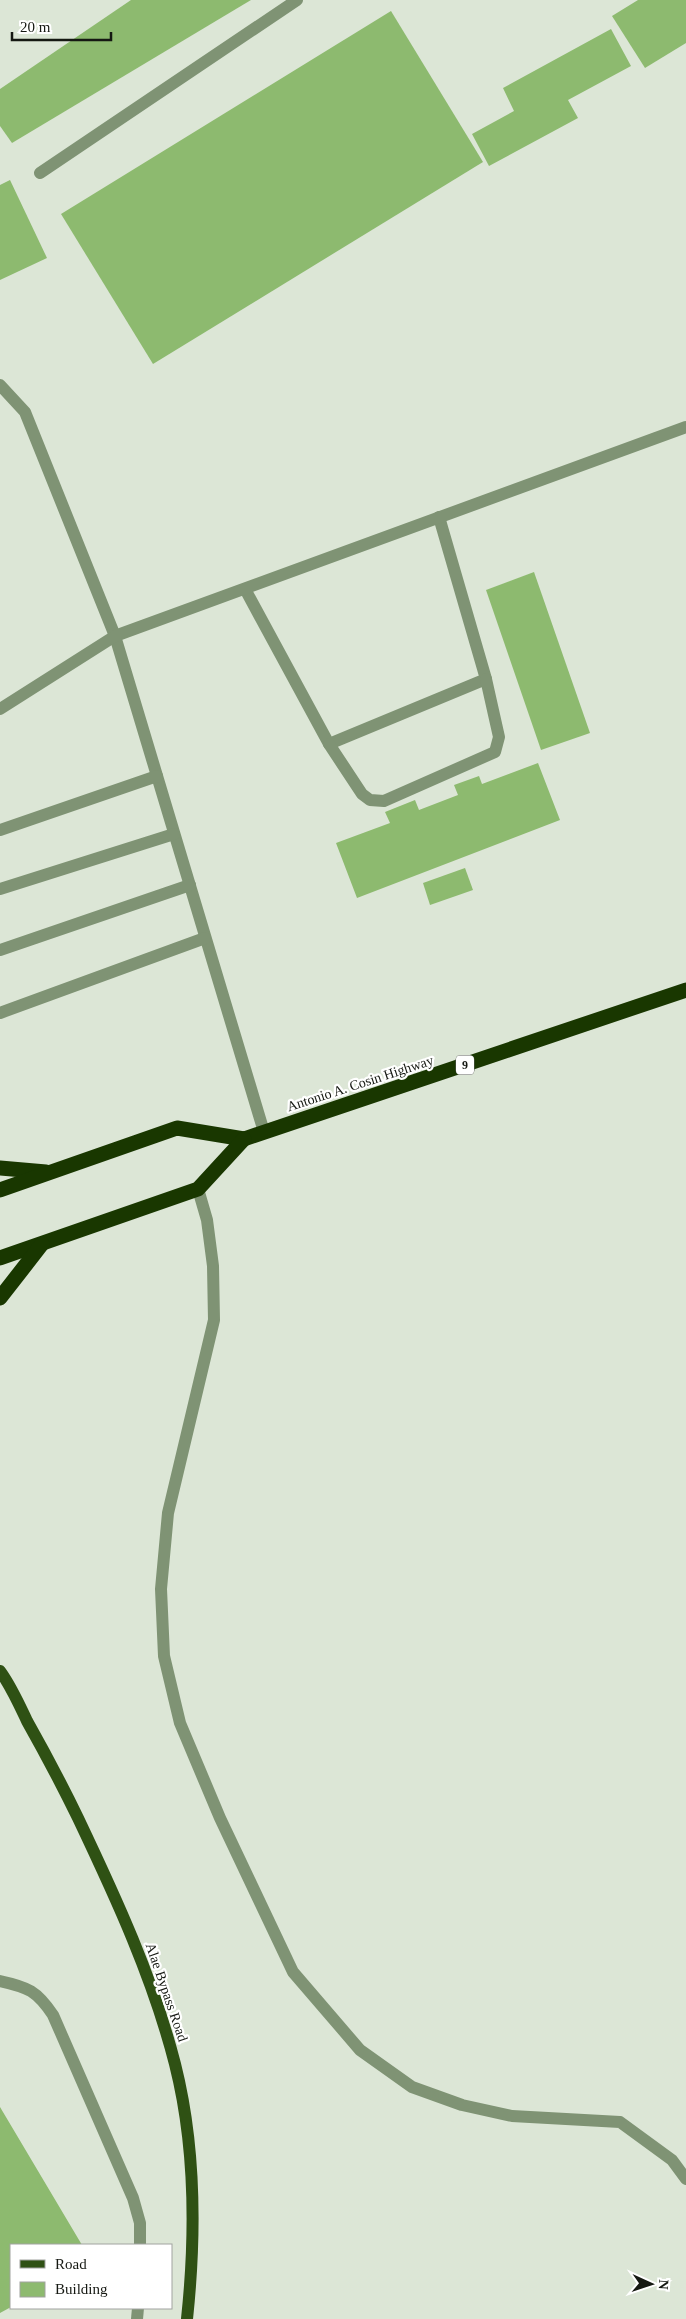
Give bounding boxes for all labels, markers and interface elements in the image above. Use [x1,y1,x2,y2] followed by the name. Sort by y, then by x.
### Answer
[12,10,111,42] scale bar
[20,19,51,35] text: 20 m
[285,1053,435,1114] street label: Antonio A. Cosin Highway
[456,1056,474,1074] road number: 9
[143,1941,190,2044] street label: Alae Bypass Road
[10,2244,172,2309] legend
[55,2256,87,2272] text: Road
[626,2259,676,2309] north arrow
[656,2279,671,2290] text: N
[55,2281,108,2297] text: Building

